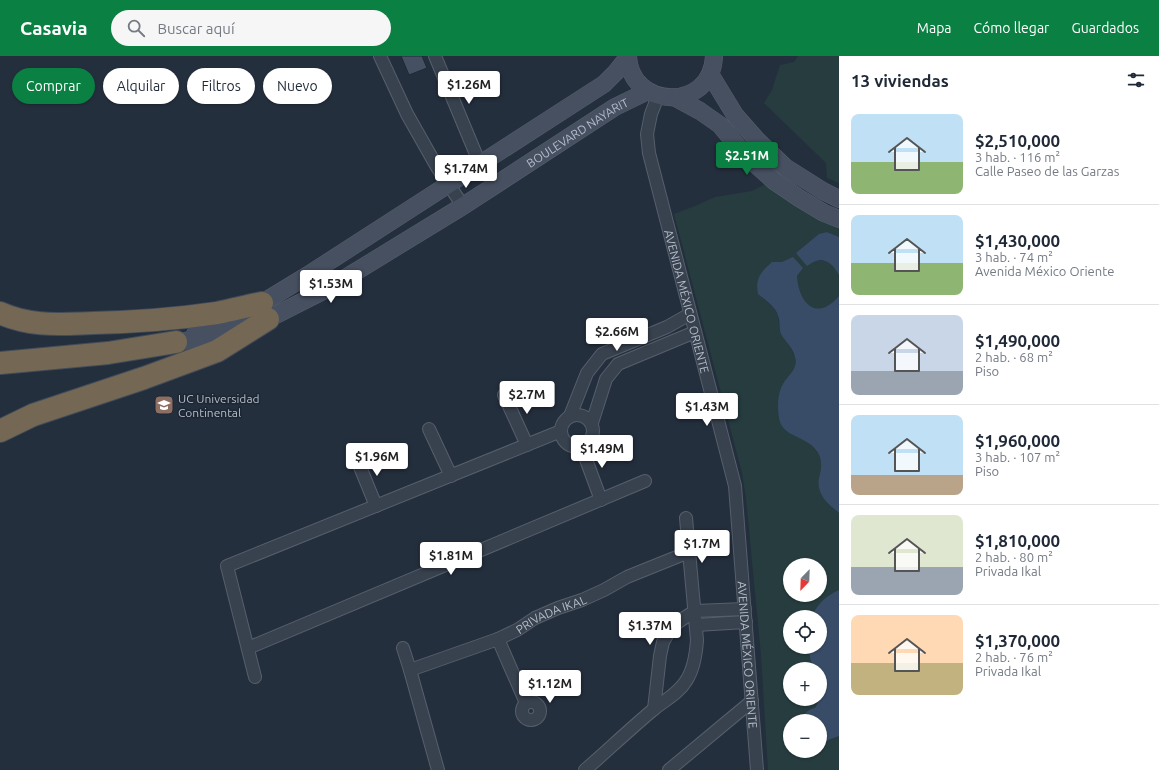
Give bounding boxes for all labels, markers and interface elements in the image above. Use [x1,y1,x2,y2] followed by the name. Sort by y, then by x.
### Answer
[111,10,391,46] search box
[20,17,87,39] text: Casavia
[125,17,147,39] icon: search
[157,20,235,37] text: Buscar aquí
[917,20,952,36] text: Mapa
[974,20,1049,36] text: Cómo llegar
[1071,20,1139,36] text: Guardados
[12,68,95,104] chip: Comprar
[103,68,179,104] chip: Alquilar
[187,68,255,104] chip: Filtros
[263,68,332,104] chip: Nuevo
[1125,69,1147,91] icon: filters
[436,71,502,105] pin: $1.26M
[851,71,949,90] text: 13 viviendas
[447,77,491,91] text: $1.26M
[524,95,630,170] street label: BOULEVARD NAYARIT
[883,130,931,178] icon: home
[975,131,1060,150] text: $2,510,000
[714,142,780,176] pin: $2.51M
[725,148,769,162] text: $2.51M
[975,150,1060,164] text: 3 hab. · 116 m²
[433,155,499,189] pin: $1.74M
[444,161,488,175] text: $1.74M
[975,164,1119,178] text: Calle Paseo de las Garzas
[663,228,712,375] street label: AVENIDA MÉXICO ORIENTE
[883,231,931,279] icon: home
[975,231,1060,250] text: $1,430,000
[975,250,1053,264] text: 3 hab. · 74 m²
[975,264,1114,278] text: Avenida México Oriente
[298,270,364,304] pin: $1.53M
[309,276,353,290] text: $1.53M
[584,318,650,352] pin: $2.66M
[595,324,639,338] text: $2.66M
[883,331,931,379] icon: home
[975,331,1060,350] text: $1,490,000
[975,350,1053,364] text: 2 hab. · 68 m²
[975,364,999,378] text: Piso
[499,381,555,415] pin: $2.7M
[509,387,545,401] text: $2.7M
[178,392,260,419] place label: UC Universidad Continental
[674,393,740,427] pin: $1.43M
[153,394,175,416] school or university icon: UC Universidad Continental
[685,399,729,413] text: $1.43M
[883,431,931,479] icon: home
[975,431,1060,450] text: $1,960,000
[569,435,635,469] pin: $1.49M
[580,441,624,455] text: $1.49M
[344,443,410,477] pin: $1.96M
[355,449,399,463] text: $1.96M
[975,450,1060,464] text: 3 hab. · 107 m²
[975,464,999,478] text: Piso
[674,530,730,564] pin: $1.7M
[883,531,931,579] icon: home
[975,531,1060,550] text: $1,810,000
[684,536,720,550] text: $1.7M
[418,542,484,576] pin: $1.81M
[429,548,473,562] text: $1.81M
[975,550,1053,564] text: 2 hab. · 80 m²
[783,558,827,602] north arrow
[783,558,827,758] map controls
[975,564,1041,578] text: Privada Ikal
[736,581,760,729] street label: AVENIDA MÉXICO ORIENTE
[513,593,588,636] street label: PRIVADA IKAL
[783,610,827,654] button: locate
[617,612,683,646] pin: $1.37M
[628,618,672,632] text: $1.37M
[883,631,931,679] icon: home
[975,631,1060,650] text: $1,370,000
[975,650,1053,664] text: 2 hab. · 76 m²
[783,662,827,706] button: +
[975,664,1041,678] text: Privada Ikal
[517,670,583,704] pin: $1.12M
[528,676,572,690] text: $1.12M
[783,714,827,758] button: −

